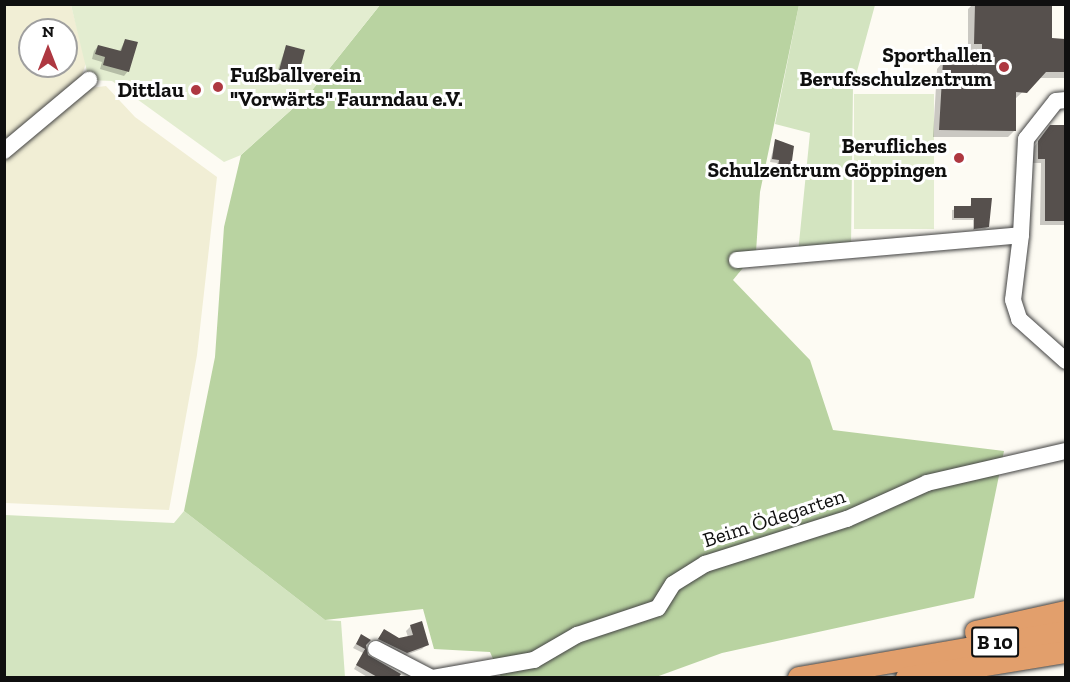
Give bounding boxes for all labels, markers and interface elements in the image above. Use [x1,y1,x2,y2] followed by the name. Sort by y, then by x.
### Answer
[18,18,78,78] north arrow
[42,22,54,41] text: N
[799,42,992,92] place label: Sporthallen Berufsschulzentrum
[997,60,1011,74] marker: Sporthallen Berufsschulzentrum
[230,62,463,112] place label: Fußballverein "Vorwärts" Faurndau e.V.
[117,77,184,103] place label: Dittlau
[211,80,225,94] marker: Fußballverein "Vorwärts" Faurndau e.V.
[189,83,203,97] marker: Dittlau
[708,133,947,183] place label: Berufliches Schulzentrum Göppingen
[952,151,966,165] marker: Berufliches Schulzentrum Göppingen
[700,483,848,553] street label: Beim Ödegarten
[971,625,1019,659] road number: B 10

